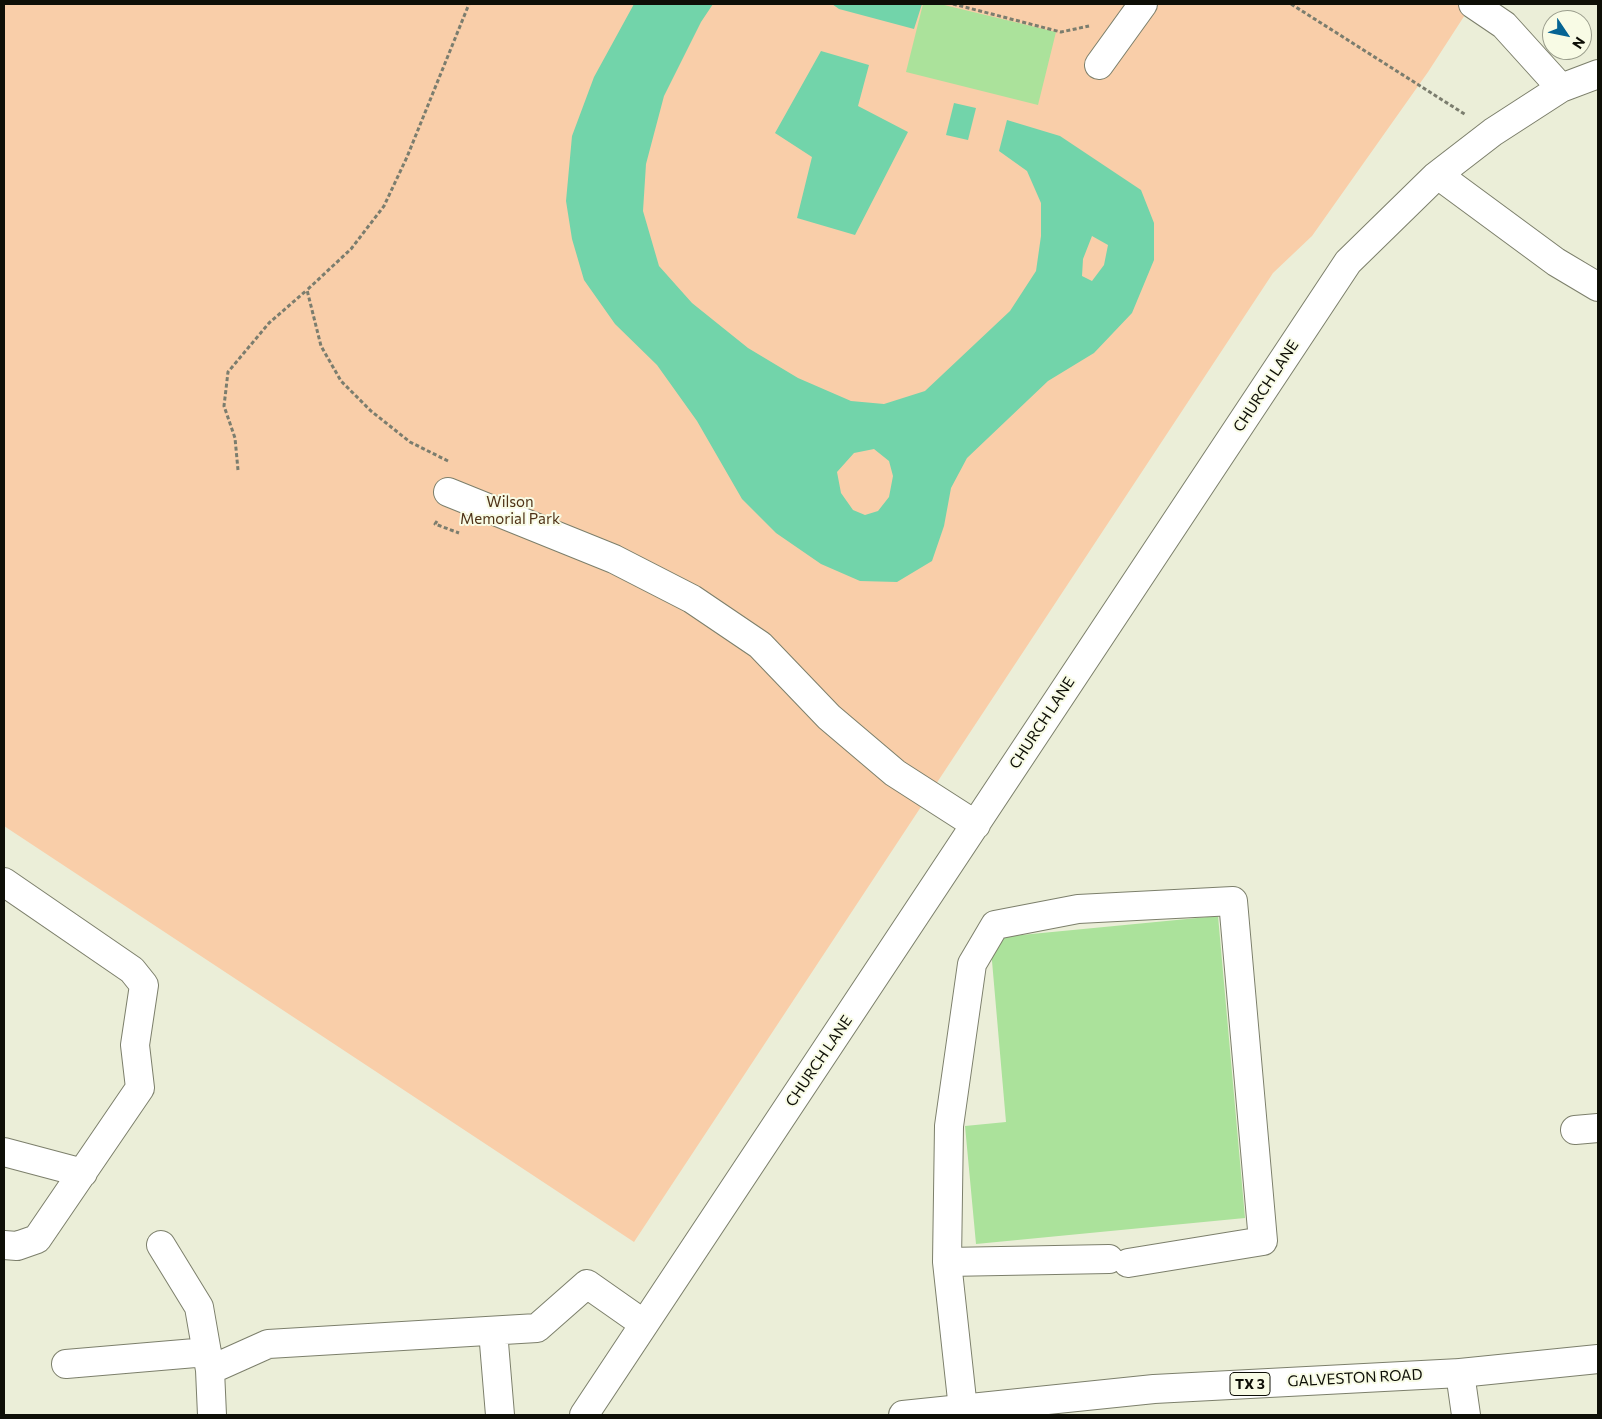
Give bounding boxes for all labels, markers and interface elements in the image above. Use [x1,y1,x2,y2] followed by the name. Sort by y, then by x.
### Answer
[1542,10,1592,60] north arrow
[1569,34,1589,52] text: N
[1230,337,1302,435] street label: CHURCH LANE
[460,493,560,528] park label: Wilson Memorial Park
[1006,674,1078,772] street label: CHURCH LANE
[782,1012,856,1110] street label: CHURCH LANE
[1287,1365,1423,1391] street label: GALVESTON ROAD
[1230,1372,1270,1396] road number: TX 3

